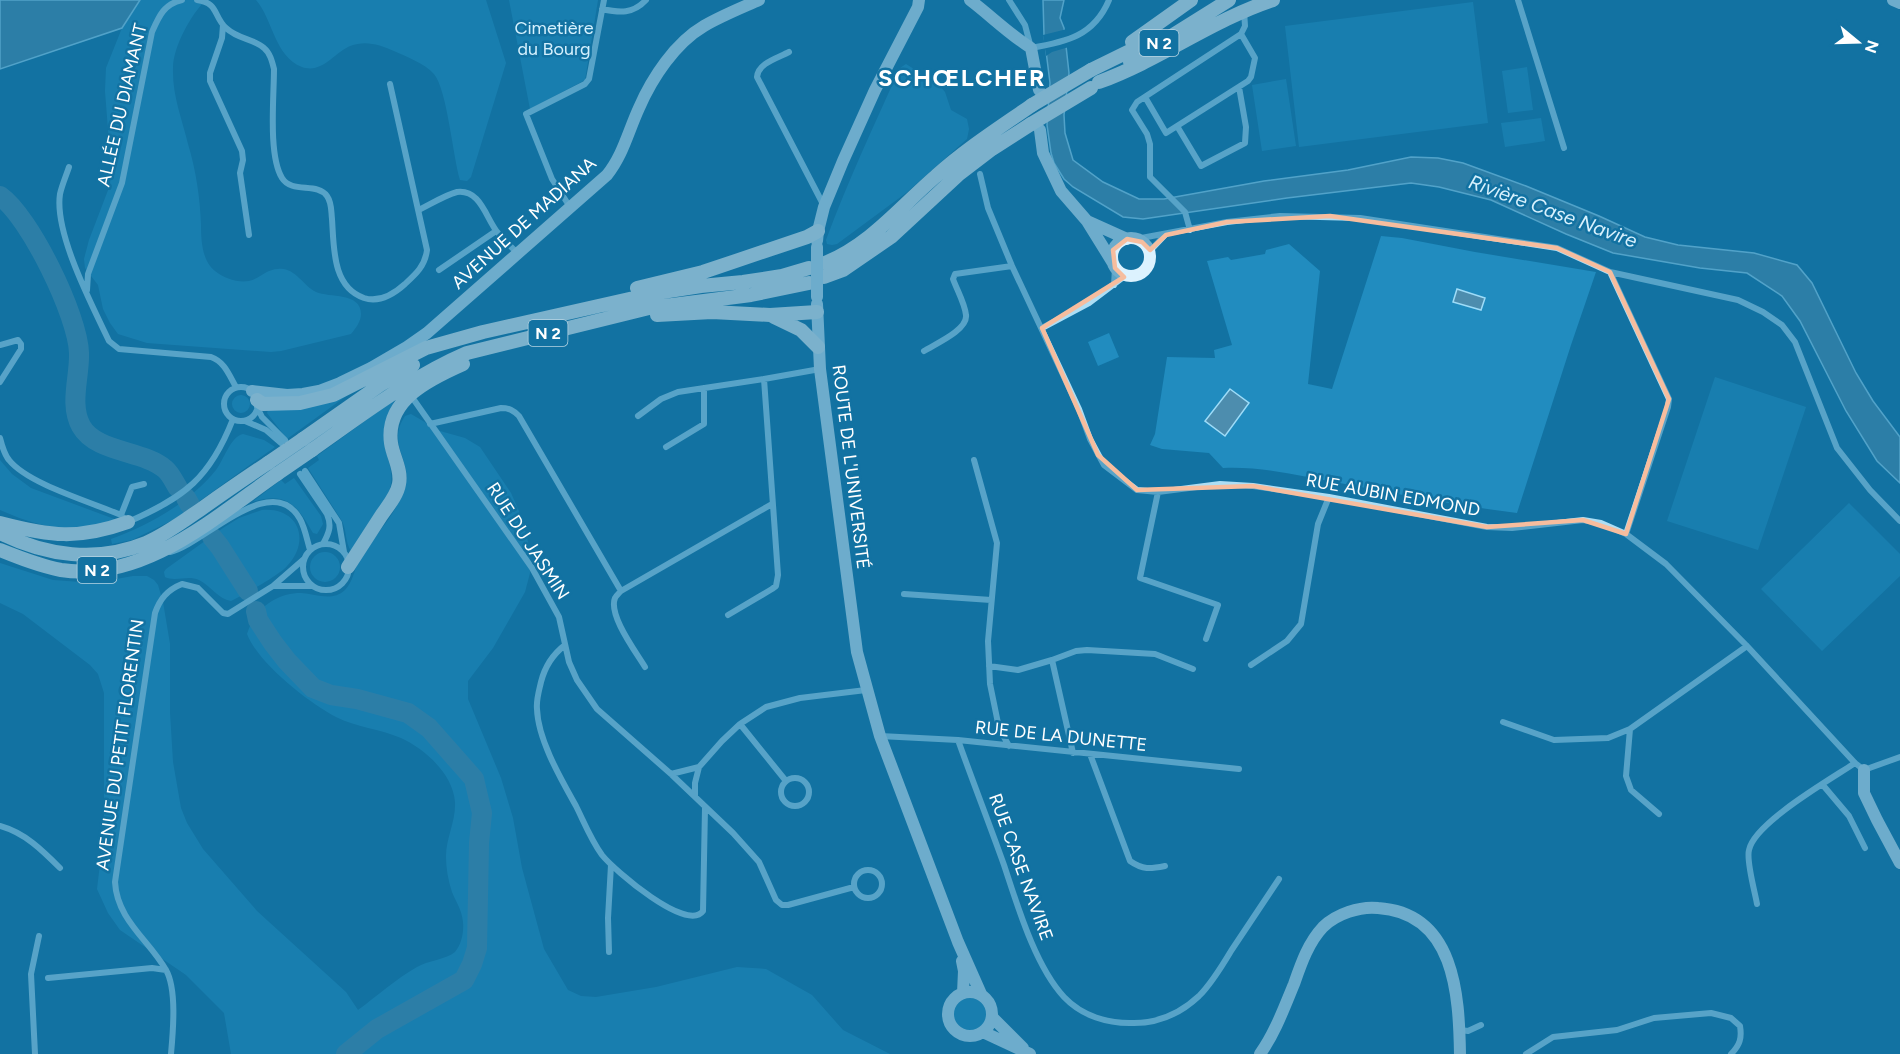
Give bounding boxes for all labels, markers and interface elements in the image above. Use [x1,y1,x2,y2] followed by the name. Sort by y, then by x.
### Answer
[1828,12,1888,72] north arrow
[514,17,594,60] park label: Cimetière du Bourg
[93,21,152,189] street label: ALLÉE DU DIAMANT
[1140,30,1178,56] road number: N 2
[1861,38,1883,56] text: N
[878,63,1046,92] district label: SCHŒLCHER
[447,152,601,294] street label: AVENUE DE MADIANA
[1466,169,1640,253] water label: Rivière Case Navire
[528,320,568,346] road number: N 2
[828,364,874,570] street label: ROUTE DE L'UNIVERSITÉ
[1304,469,1482,521] street label: RUE AUBIN EDMOND
[482,478,574,604] street label: RUE DU JASMIN
[78,557,116,583] road number: N 2
[91,618,149,872] street label: AVENUE DU PETIT FLORENTIN
[974,716,1148,756] street label: RUE DE LA DUNETTE
[984,790,1058,944] street label: RUE CASE NAVIRE

